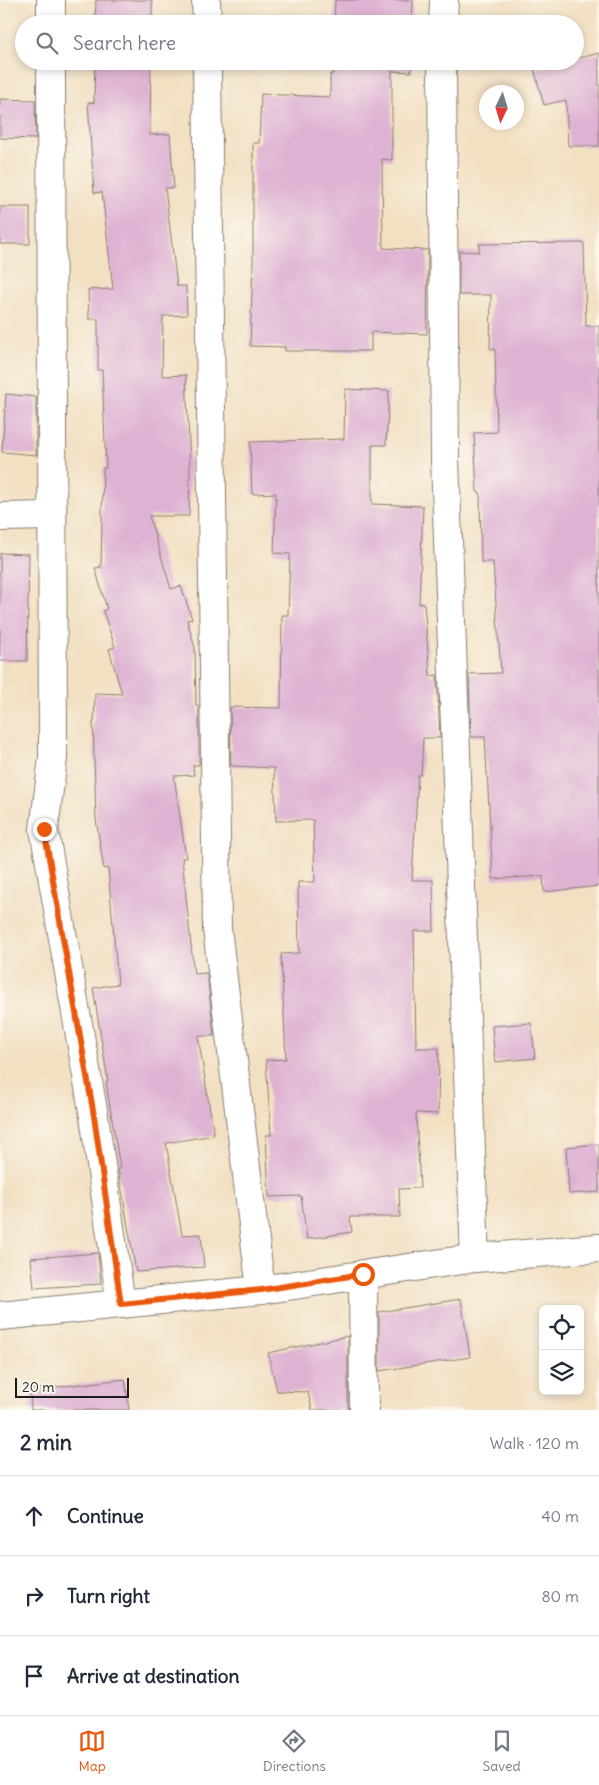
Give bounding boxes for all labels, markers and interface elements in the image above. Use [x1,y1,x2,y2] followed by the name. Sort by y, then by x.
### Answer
[15,15,584,70] search box
[33,29,61,57] icon: search
[73,31,176,55] text: Search here
[479,85,524,130] north arrow
[33,818,56,841] route end
[352,1263,375,1286] route start
[539,1305,584,1395] map controls
[539,1305,584,1350] button: locate
[539,1350,584,1395] button: layers
[15,1375,129,1398] scale bar
[22,1378,55,1396] text: 20 m
[20,1429,72,1456] text: 2 min
[489,1433,579,1453] text: Walk · 120 m
[20,1502,48,1530] icon: ahead
[67,1504,144,1528] text: Continue
[541,1506,579,1526] text: 40 m
[20,1582,48,1610] icon: right
[67,1584,150,1608] text: Turn right
[541,1586,579,1606] text: 80 m
[20,1662,48,1690] icon: arrive
[67,1664,240,1688] text: Arrive at destination
[78,1727,106,1775] tab: Map
[263,1727,326,1775] tab: Directions
[482,1727,521,1775] tab: Saved

